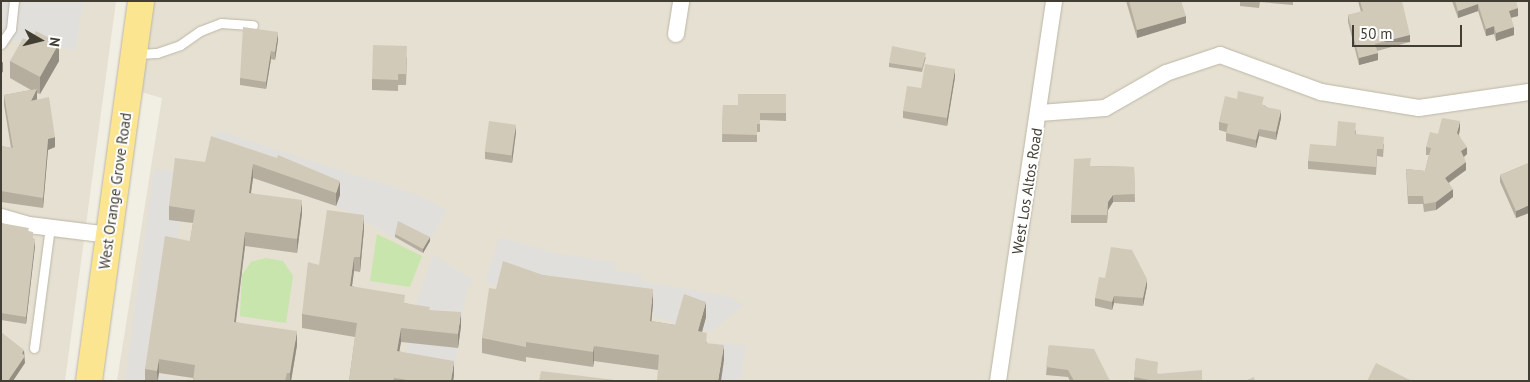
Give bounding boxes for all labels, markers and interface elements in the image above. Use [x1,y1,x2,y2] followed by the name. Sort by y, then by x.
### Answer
[15,15,65,65] north arrow
[1355,15,1465,47] scale bar
[1360,24,1393,43] text: 50 m
[45,36,64,48] text: N
[95,111,135,271] street label: West Orange Grove Road
[1008,126,1046,256] street label: West Los Altos Road

